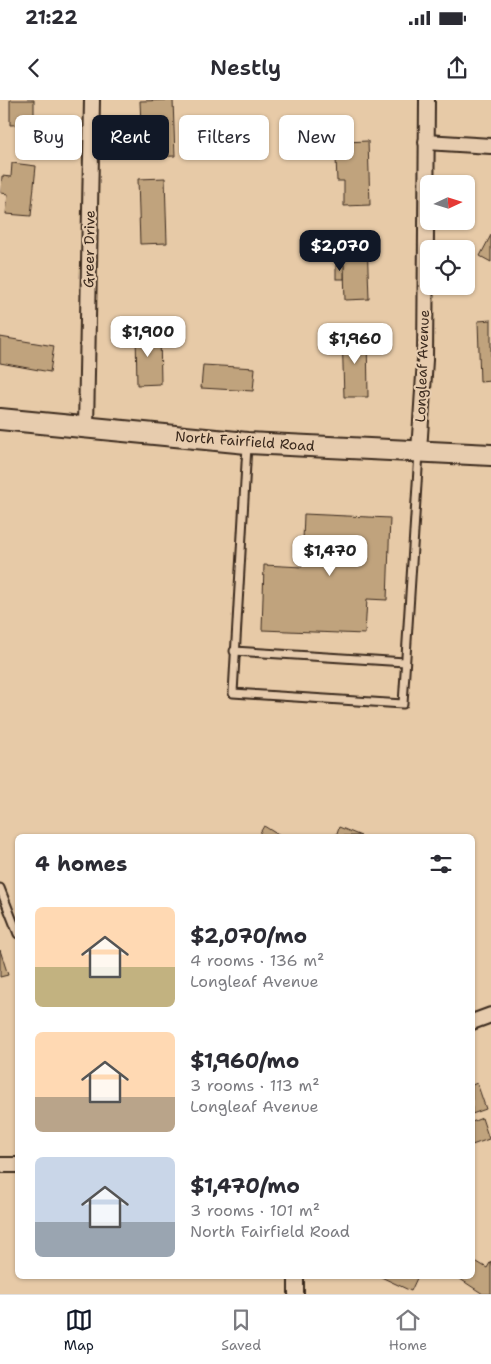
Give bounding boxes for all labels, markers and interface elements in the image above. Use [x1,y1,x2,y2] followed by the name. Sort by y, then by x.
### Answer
[25,5,77,30] text: 21:22
[210,53,281,82] text: Nestly
[20,54,48,82] icon: back
[443,54,471,82] icon: share
[15,115,82,160] chip: Buy
[92,115,169,160] chip: Rent
[179,115,269,160] chip: Filters
[279,115,354,160] chip: New
[420,175,475,230] north arrow
[420,175,475,295] map controls
[79,210,99,288] street label: Greer Drive
[299,230,381,272] pin: $2,070
[311,235,369,256] text: $2,070
[420,240,475,295] button: locate
[411,309,433,423] street label: Longleaf Avenue
[107,316,189,358] pin: $1,900
[122,321,174,342] text: $1,900
[314,322,396,365] pin: $1,960
[329,328,381,349] text: $1,960
[175,427,316,455] street label: North Fairfield Road
[289,534,371,577] pin: $1,470
[303,540,357,561] text: $1,470
[35,850,127,878] text: 4 homes
[427,850,455,878] icon: filters
[190,922,307,950] text: $2,070/mo
[75,927,135,987] icon: home
[190,950,324,971] text: 4 rooms · 136 m²
[190,971,319,992] text: Longleaf Avenue
[190,1047,299,1075] text: $1,960/mo
[75,1052,135,1112] icon: home
[190,1075,320,1096] text: 3 rooms · 113 m²
[190,1096,319,1117] text: Longleaf Avenue
[190,1172,300,1200] text: $1,470/mo
[75,1177,135,1237] icon: home
[190,1200,320,1221] text: 3 rooms · 101 m²
[190,1221,350,1242] text: North Fairfield Road
[64,1306,94,1354] tab: Map
[221,1306,261,1354] tab: Saved
[389,1306,427,1354] tab: Home

